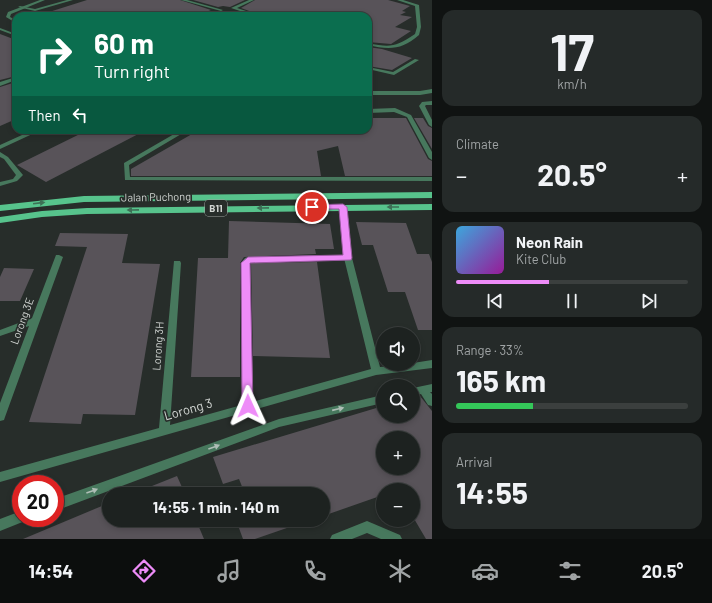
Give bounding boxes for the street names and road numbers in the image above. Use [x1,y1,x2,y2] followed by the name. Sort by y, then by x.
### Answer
[121,189,191,204] street label: Jalan Puchong
[205,200,227,216] road number: B11
[7,295,36,346] street label: Lorong 3E
[149,321,166,371] street label: Lorong 3H
[162,394,214,424] street label: Lorong 3

